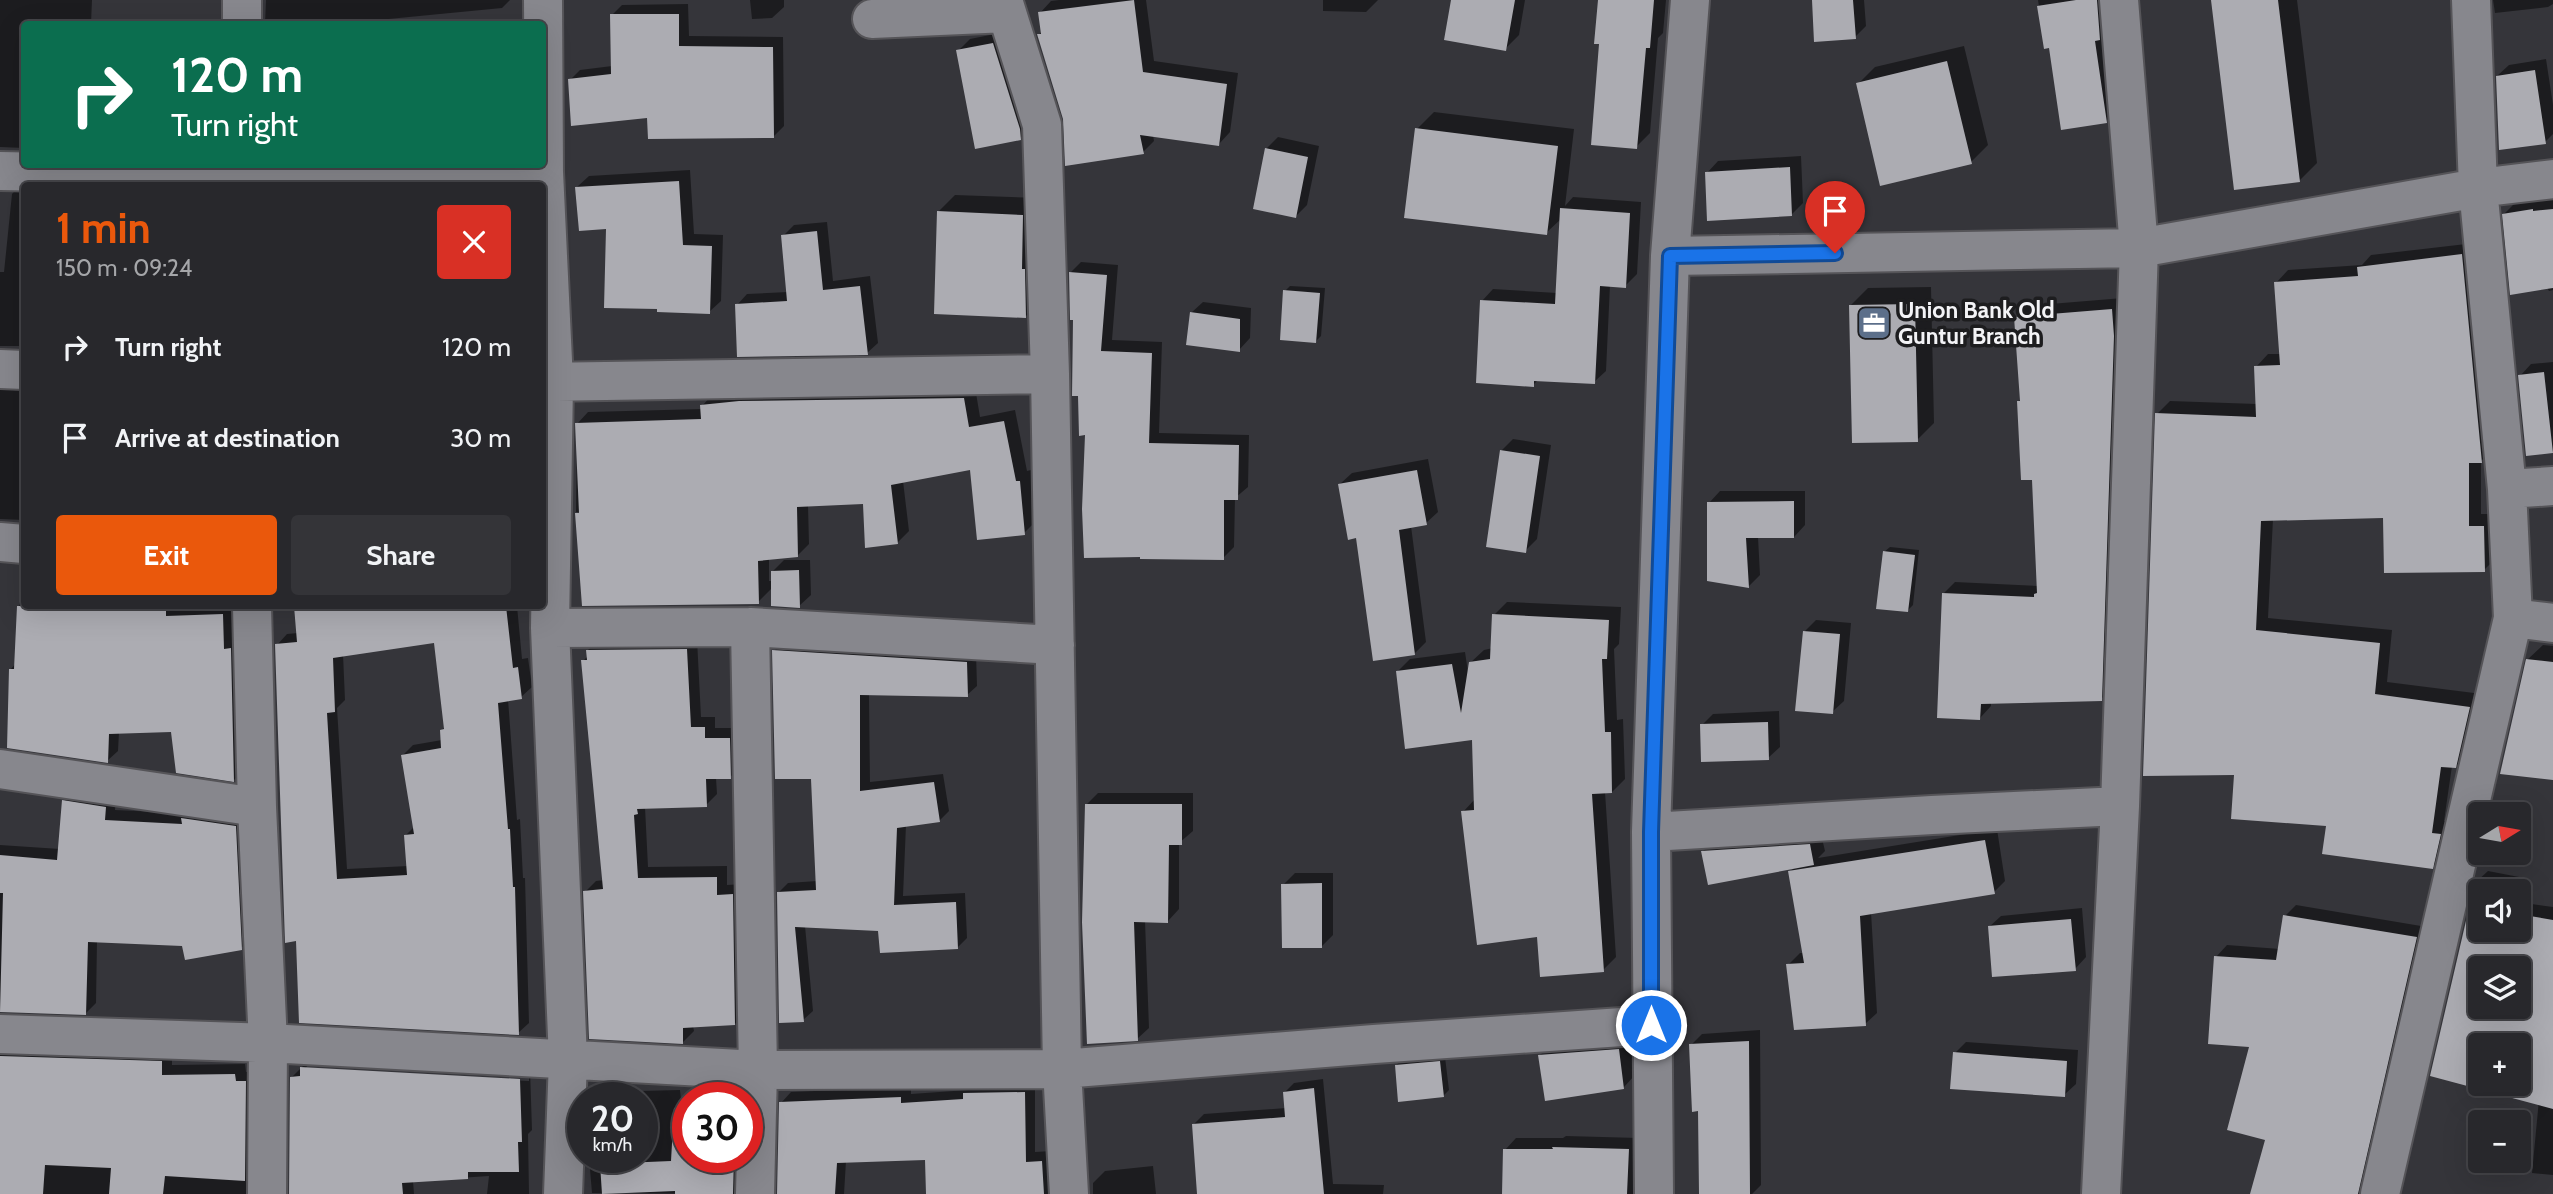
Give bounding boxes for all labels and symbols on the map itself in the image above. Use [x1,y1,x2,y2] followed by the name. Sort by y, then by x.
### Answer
[1805,181,1865,253] pin
[1898,296,2055,350] place label: Union Bank Old Guntur Branch
[1855,304,1893,342] office icon: Union Bank Old Guntur Branch
[2468,802,2530,864] north arrow
[1614,988,1688,1062] position arrow
[672,1082,763,1173] speed limit sign: 30

